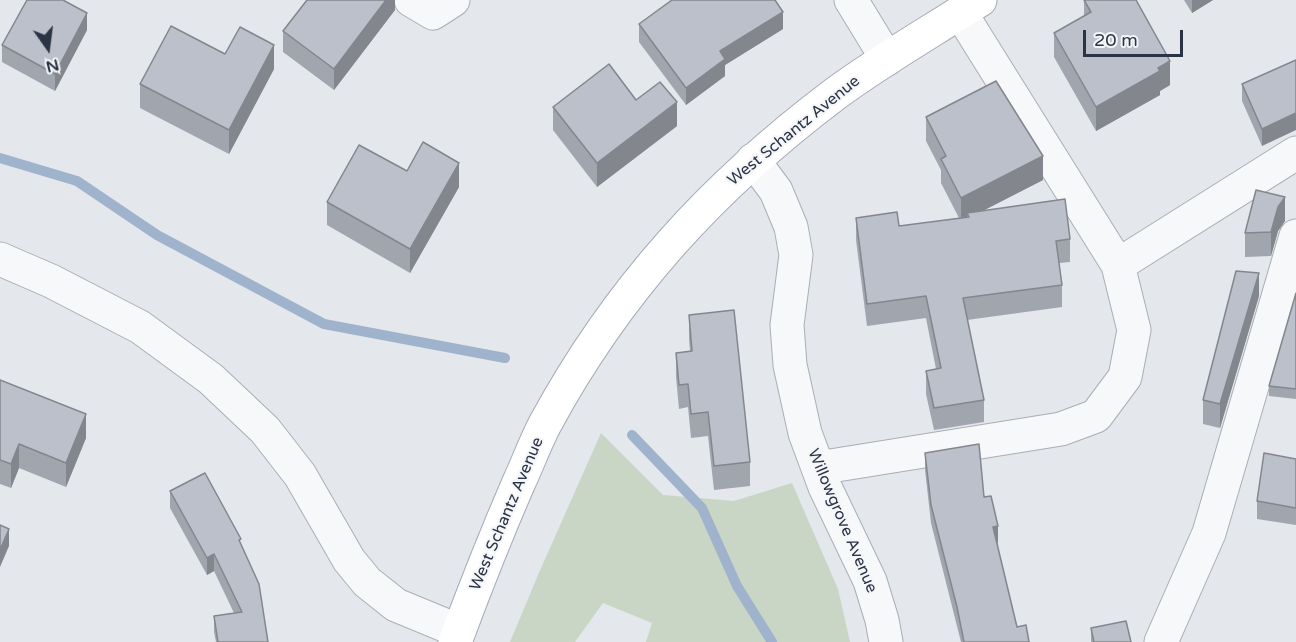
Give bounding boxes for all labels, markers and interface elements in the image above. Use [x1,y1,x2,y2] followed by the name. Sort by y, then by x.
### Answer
[18,18,78,78] north arrow
[1086,18,1186,56] scale bar
[1094,29,1138,51] text: 20 m
[44,54,61,77] text: N
[724,72,864,190] street label: West Schantz Avenue
[466,435,548,593] street label: West Schantz Avenue
[803,446,881,596] street label: Willowgrove Avenue

